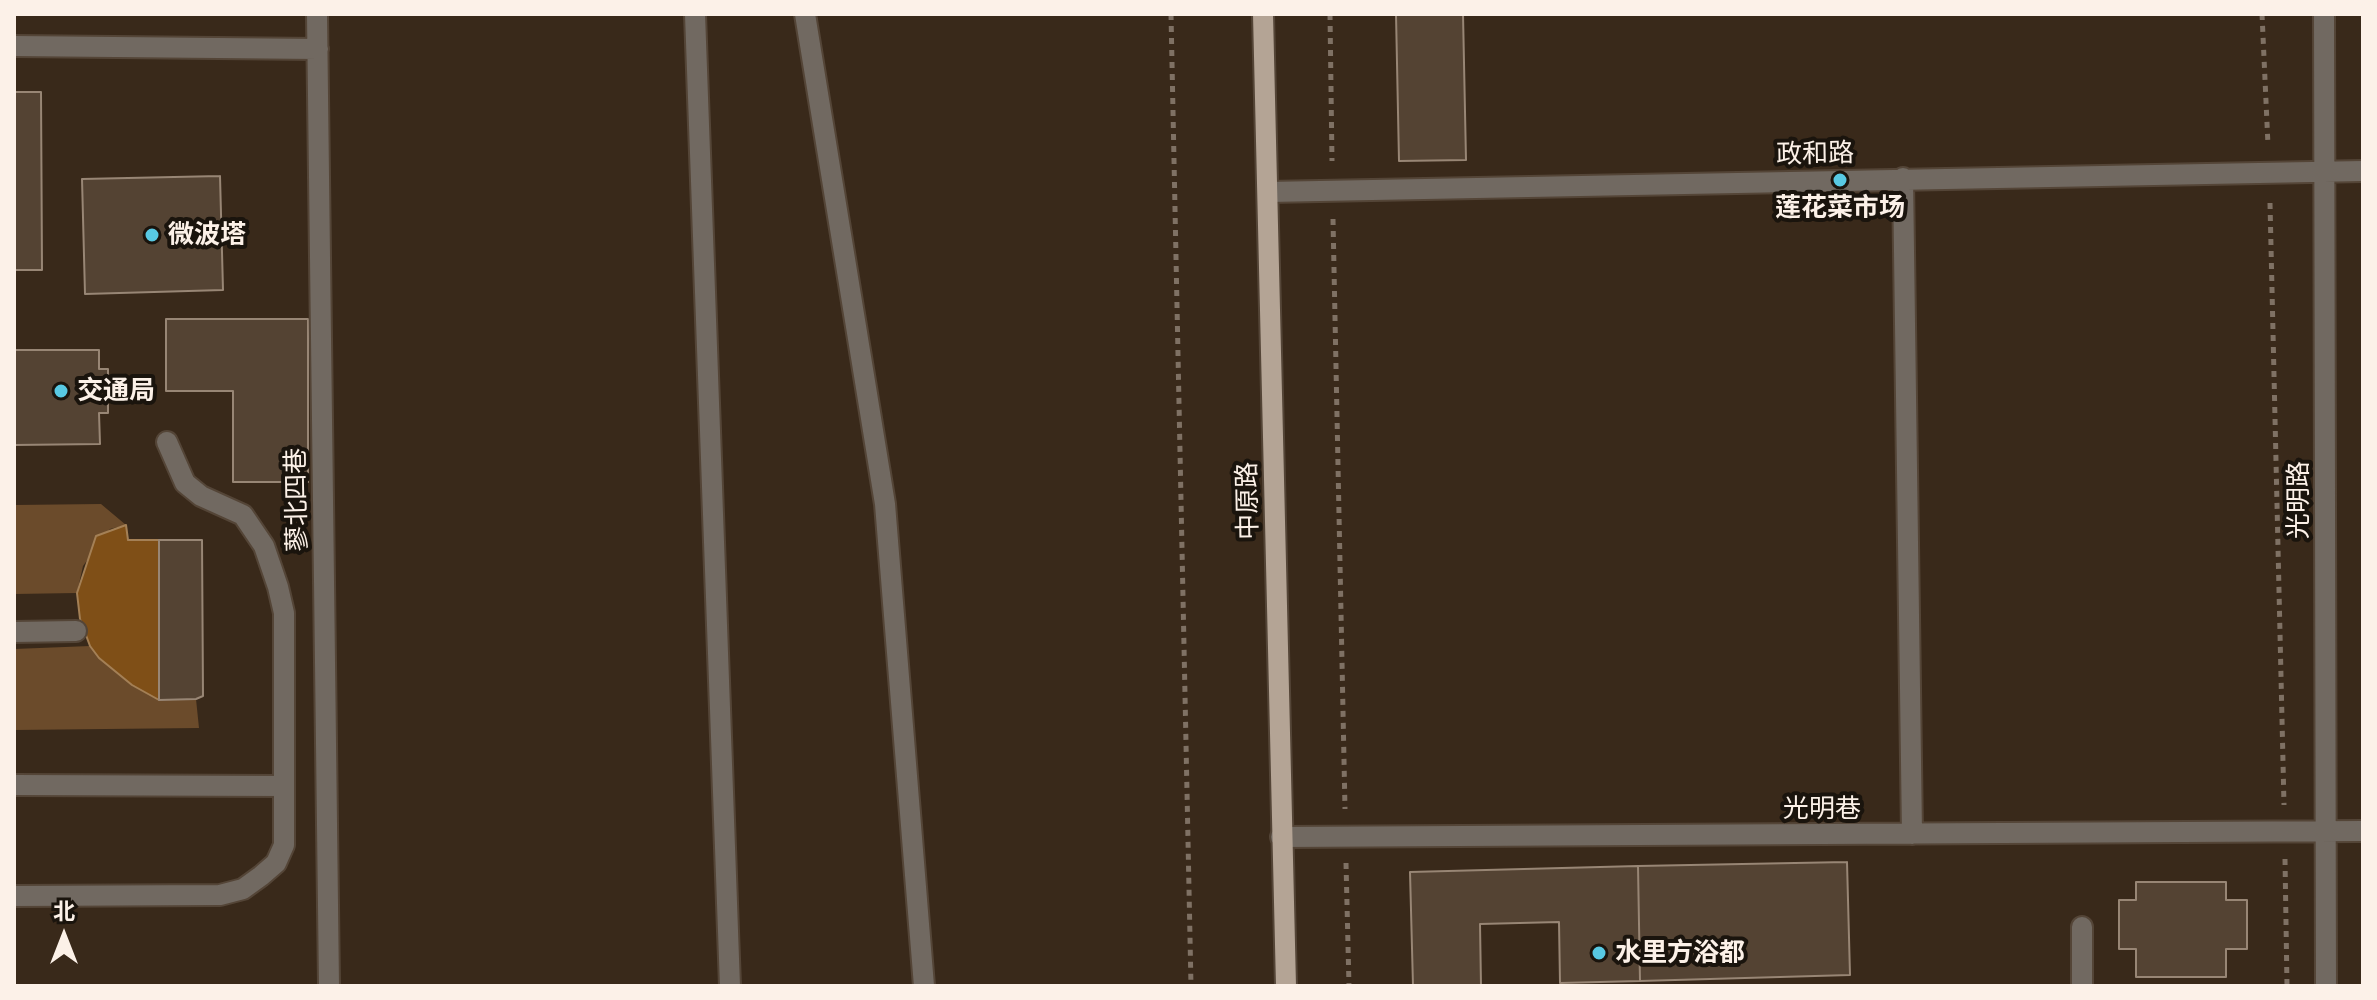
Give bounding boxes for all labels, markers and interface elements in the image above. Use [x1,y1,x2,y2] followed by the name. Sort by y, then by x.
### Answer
[1776,138,1854,170] street label: 政和路
[1831,171,1849,189] marker: 莲花菜市场
[1775,192,1905,224] place label: 莲花菜市场
[168,219,246,251] place label: 微波塔
[143,226,161,244] marker: 微波塔
[77,375,155,407] place label: 交通局
[52,382,70,400] marker: 交通局
[280,448,314,552] street label: 蓼北四巷
[2283,461,2315,539] street label: 光明路
[1232,462,1264,540] street label: 中原路
[1783,793,1861,825] street label: 光明巷
[24,896,104,976] north arrow
[53,899,75,924] text: 北
[1615,937,1745,969] place label: 水里方浴都
[1590,944,1608,962] marker: 水里方浴都

